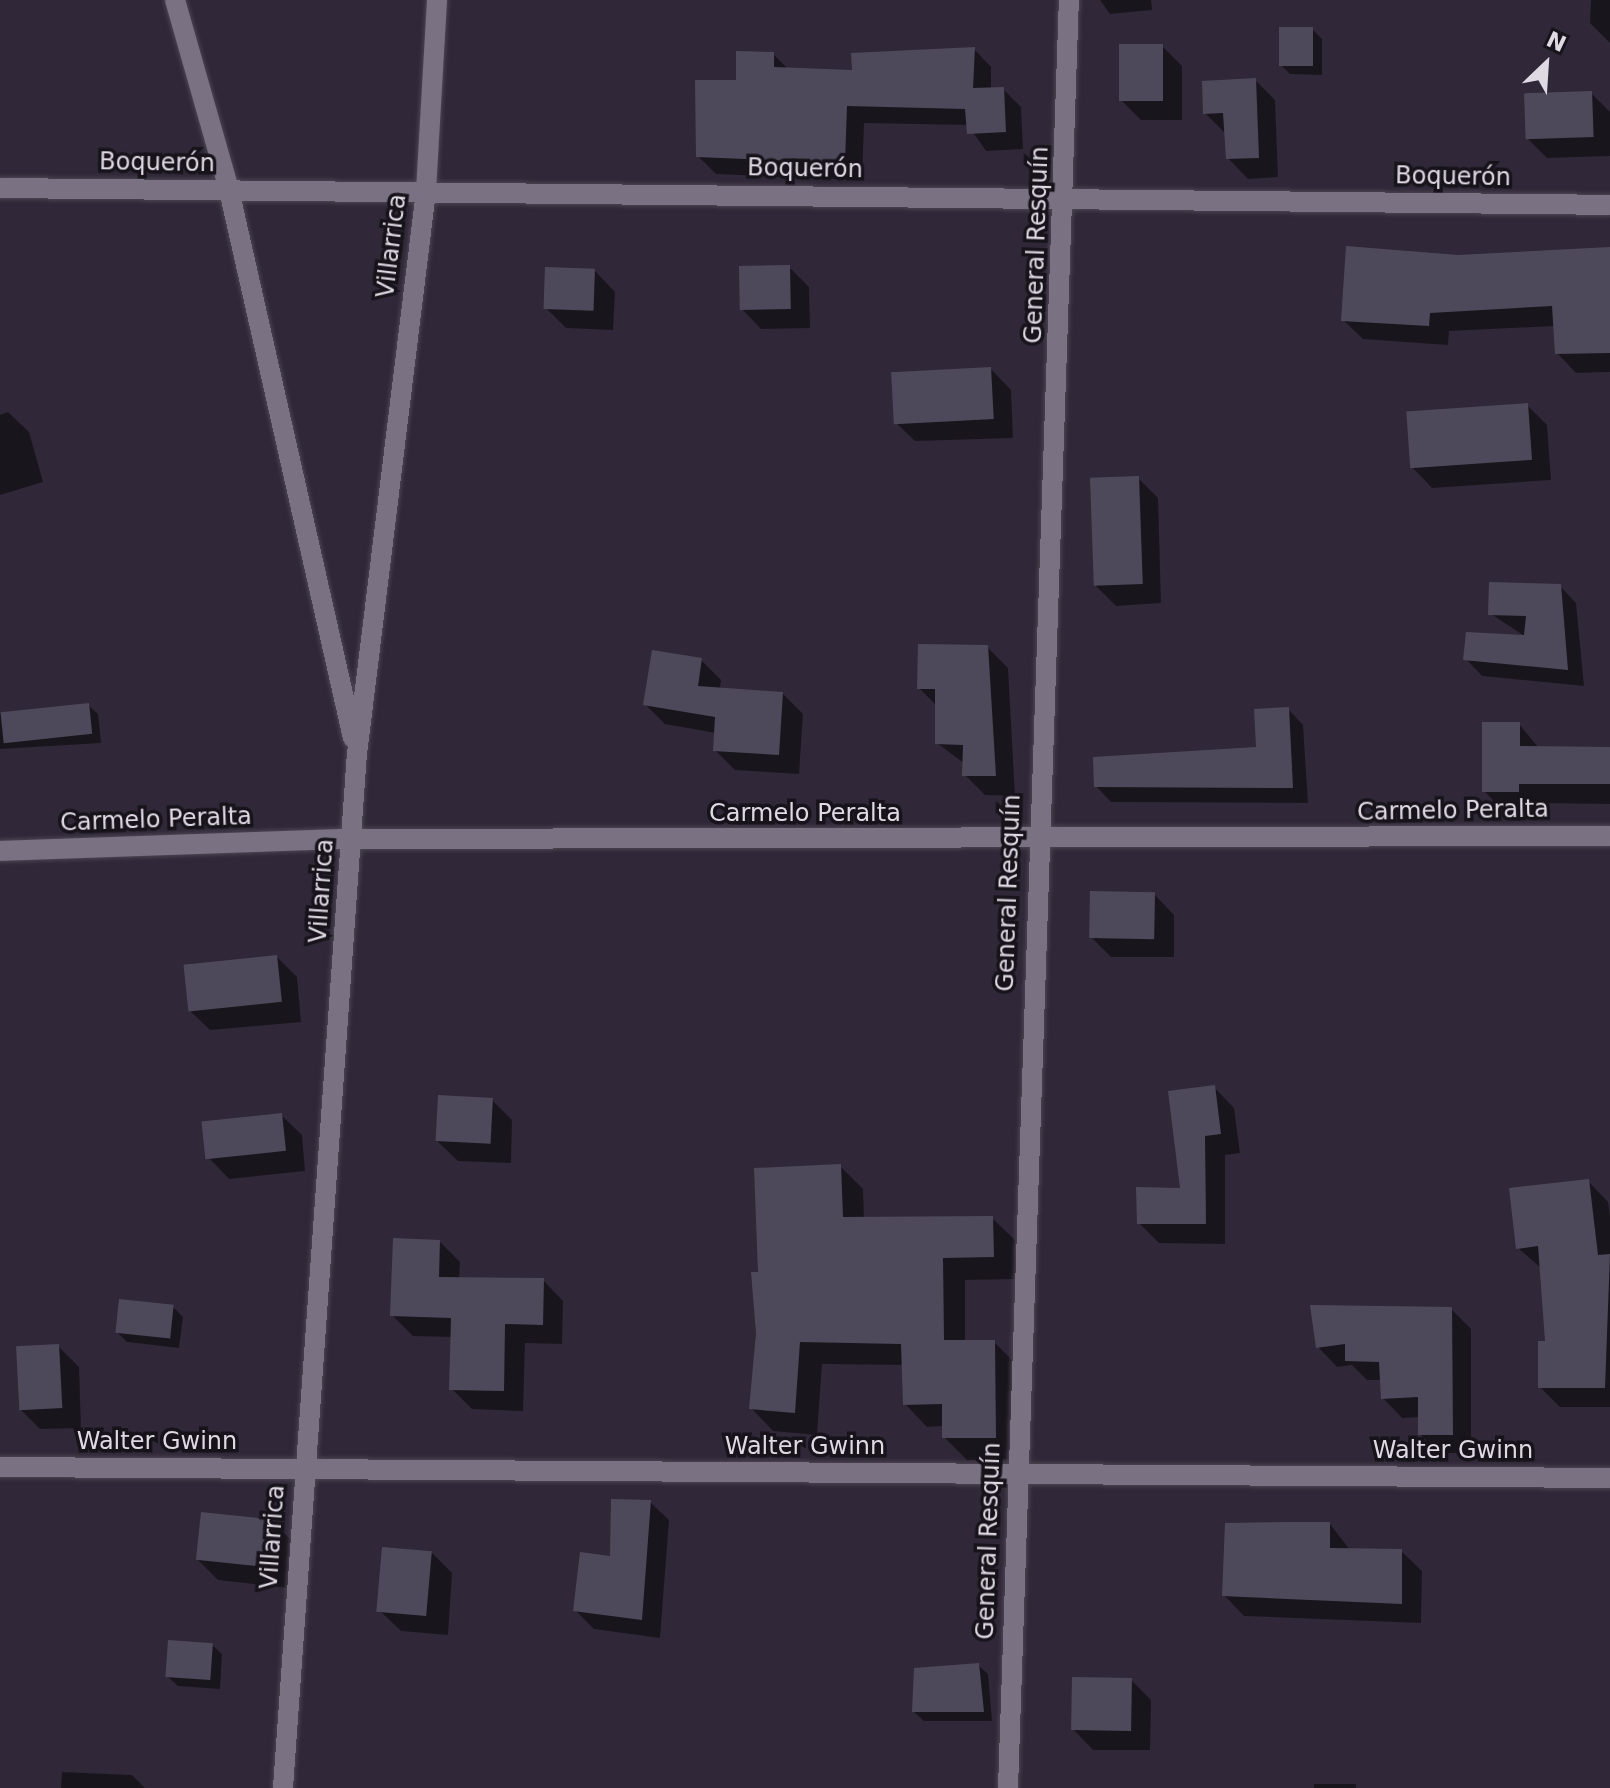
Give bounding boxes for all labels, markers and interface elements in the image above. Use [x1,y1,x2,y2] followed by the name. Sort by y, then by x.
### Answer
[1506,24,1586,104] north arrow
[1543,27,1570,57] text: N
[1019,146,1055,344] street label: General Resquín
[99,148,215,178] street label: Boquerón
[747,154,863,184] street label: Boquerón
[1395,162,1511,192] street label: Boquerón
[371,192,413,300] street label: Villarrica
[991,794,1027,992] street label: General Resquín
[1357,795,1549,827] street label: Carmelo Peralta
[709,800,901,828] street label: Carmelo Peralta
[60,802,252,838] street label: Carmelo Peralta
[304,838,340,944] street label: Villarrica
[77,1428,237,1456] street label: Walter Gwinn
[725,1433,885,1461] street label: Walter Gwinn
[1373,1437,1533,1465] street label: Walter Gwinn
[971,1442,1007,1640] street label: General Resquín
[255,1484,291,1590] street label: Villarrica

